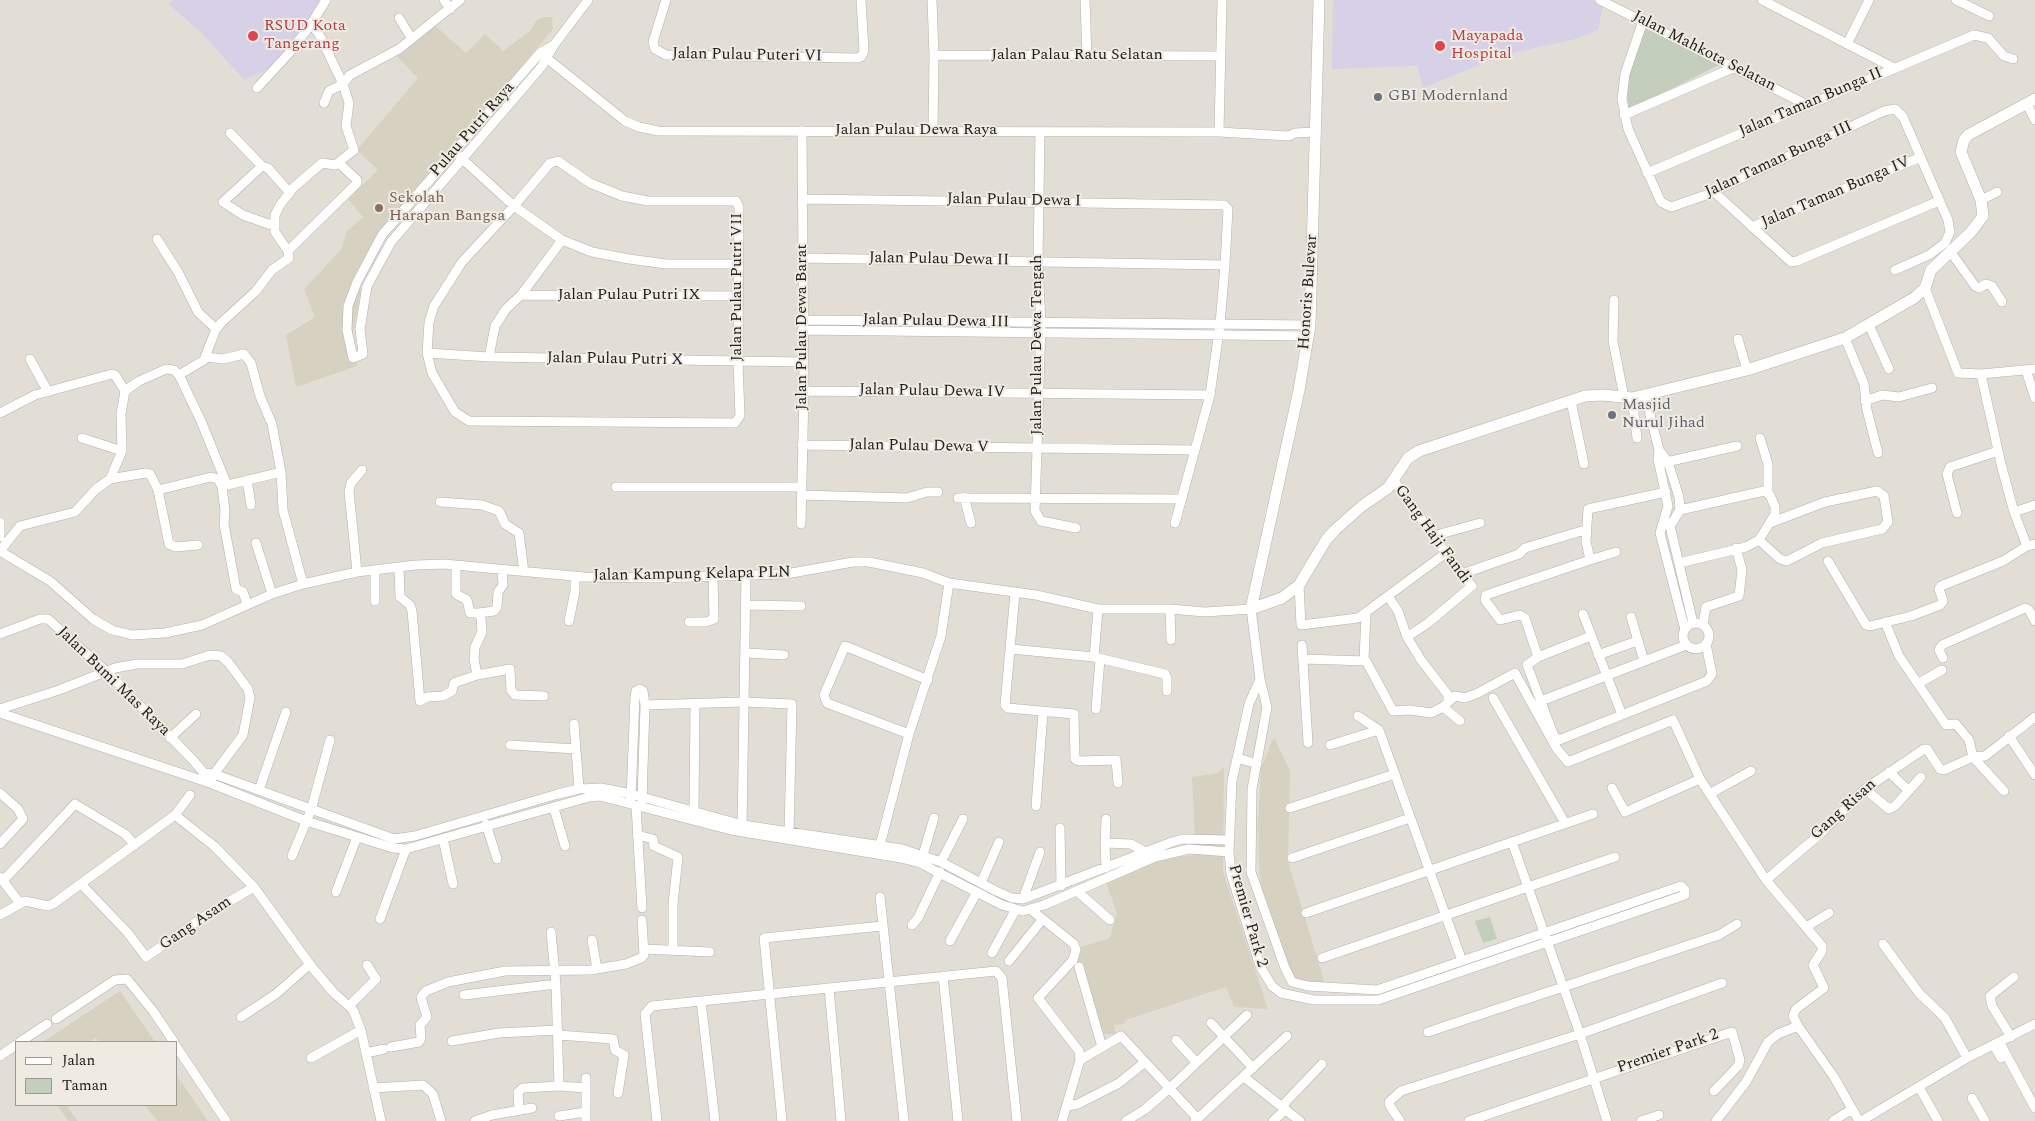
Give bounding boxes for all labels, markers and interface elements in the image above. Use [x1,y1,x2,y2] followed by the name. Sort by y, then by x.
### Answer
[1629,7,1779,97] street label: Jalan Mahkota Selatan
[264,17,346,55] place label: RSUD Kota Tangerang
[1451,27,1523,65] place label: Mayapada Hospital
[246,29,260,43] marker: RSUD Kota Tangerang
[1433,39,1447,53] marker: Mayapada Hospital
[672,45,822,67] street label: Jalan Pulau Puteri VI
[991,46,1163,66] street label: Jalan Palau Ratu Selatan
[1736,64,1886,142] street label: Jalan Taman Bunga II
[427,79,519,181] street label: Pulau Putri Raya
[1388,87,1508,107] place label: GBI Modernland
[1372,91,1384,103] marker: GBI Modernland
[1702,117,1856,203] street label: Jalan Taman Bunga III
[835,121,997,141] street label: Jalan Pulau Dewa Raya
[1759,153,1913,233] street label: Jalan Taman Bunga IV
[389,189,505,227] place label: Sekolah Harapan Bangsa
[947,190,1081,212] street label: Jalan Pulau Dewa I
[373,202,385,214] marker: Sekolah Harapan Bangsa
[728,213,748,361] street label: Jalan Pulau Putri VII
[1295,234,1323,350] street label: Honoris Bulevar
[793,244,813,410] street label: Jalan Pulau Dewa Barat
[869,249,1009,271] street label: Jalan Pulau Dewa II
[1028,255,1048,435] street label: Jalan Pulau Dewa Tengah
[558,286,700,306] street label: Jalan Pulau Putri IX
[862,311,1010,333] street label: Jalan Pulau Dewa III
[547,349,683,371] street label: Jalan Pulau Putri X
[859,381,1005,403] street label: Jalan Pulau Dewa IV
[1622,396,1705,434] place label: Masjid Nurul Jihad
[1606,409,1618,421] marker: Masjid Nurul Jihad
[849,436,989,458] street label: Jalan Pulau Dewa V
[1390,482,1474,588] street label: Gang Haji Fandi
[593,564,791,586] street label: Jalan Kampung Kelapa PLN
[53,623,173,741] street label: Jalan Bumi Mas Raya
[1807,776,1881,844] street label: Gang Risan
[1223,862,1271,970] street label: Premier Park 2
[156,893,236,955] street label: Gang Asam
[1615,1026,1721,1078] street label: Premier Park 2
[15,1041,178,1106] legend
[62,1049,95,1072] text: Jalan
[62,1074,108,1097] text: Taman

